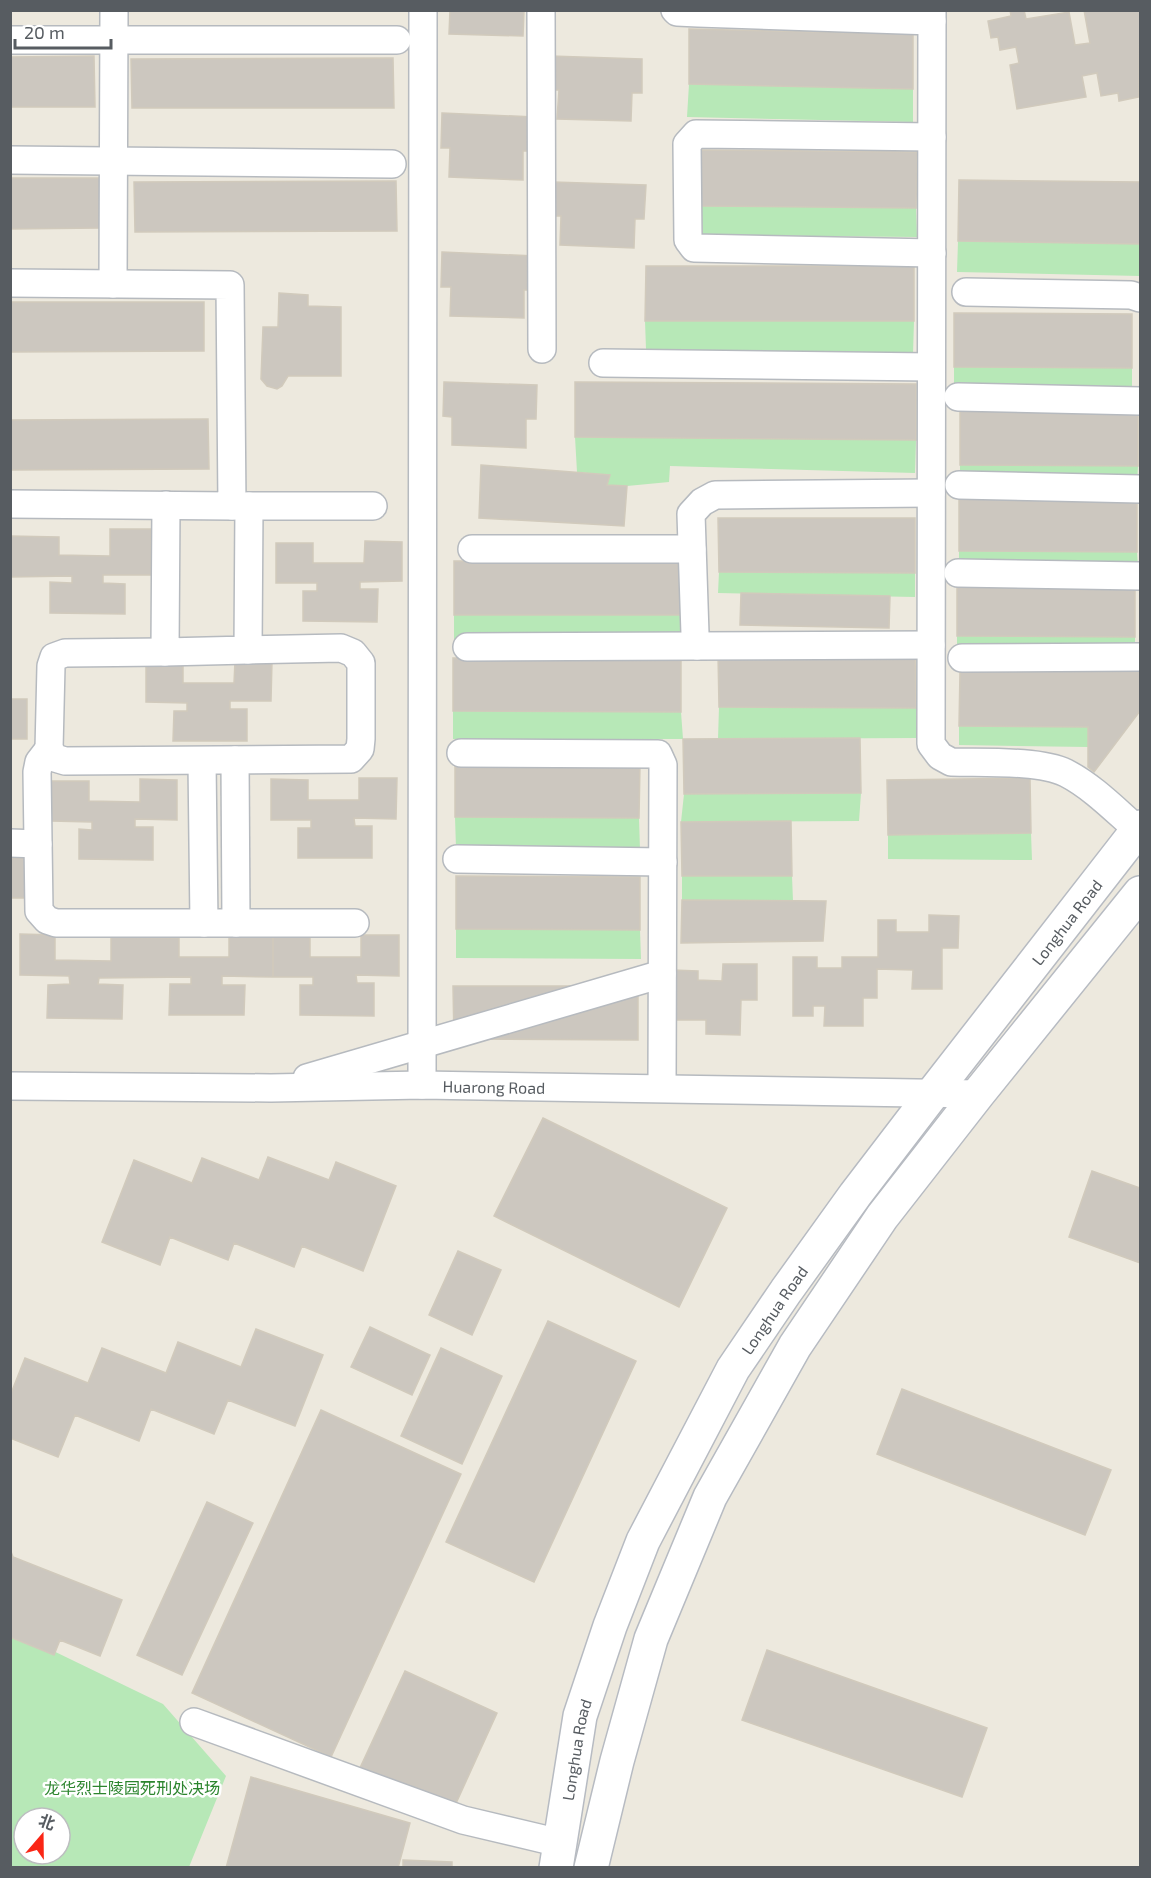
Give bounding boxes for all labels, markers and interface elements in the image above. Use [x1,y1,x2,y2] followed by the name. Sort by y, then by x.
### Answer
[15,12,111,50] scale bar
[24,21,65,43] text: 20 m
[1027,875,1105,968] street label: Longhua Road
[442,1076,545,1096] street label: Huarong Road
[737,1262,811,1358] street label: Longhua Road
[557,1696,595,1802] street label: Longhua Road
[44,1778,220,1797] park label: 龙华烈士陵园死刑处决场
[12,1806,72,1866] north arrow
[37,1810,58,1833] text: 北

